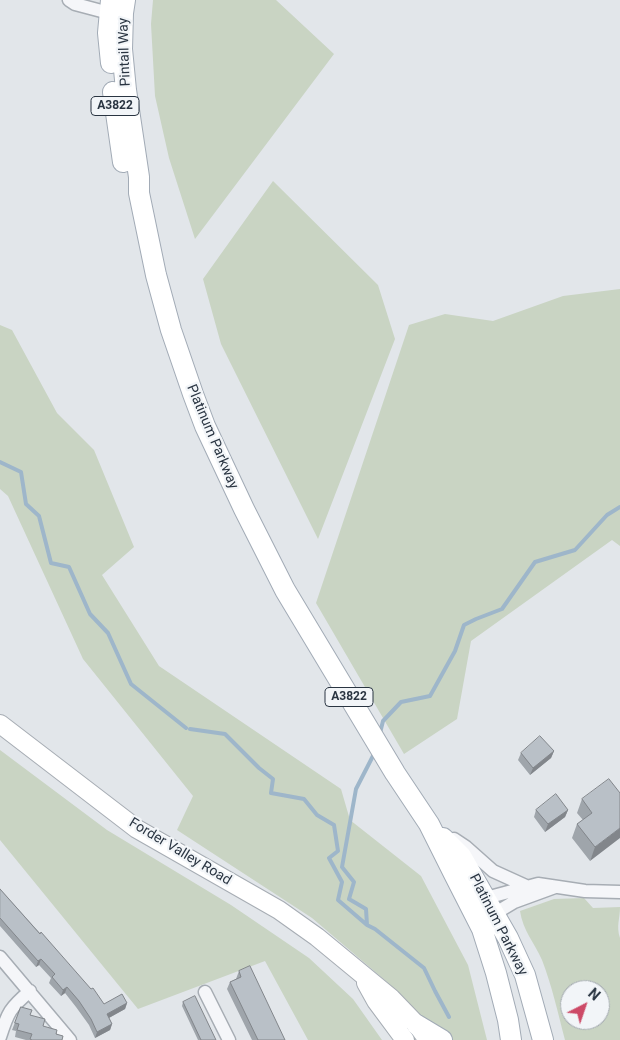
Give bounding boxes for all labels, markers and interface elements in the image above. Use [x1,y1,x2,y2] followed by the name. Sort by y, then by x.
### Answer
[115,17,135,87] street label: Pintail Way
[91,96,139,115] road number: A3822
[182,382,242,492] street label: Platinum Parkway
[325,688,373,706] road number: A3822
[126,815,234,889] street label: Forder Valley Road
[465,871,531,979] street label: Platinum Parkway
[560,980,610,1030] north arrow
[585,985,603,1004] text: N

